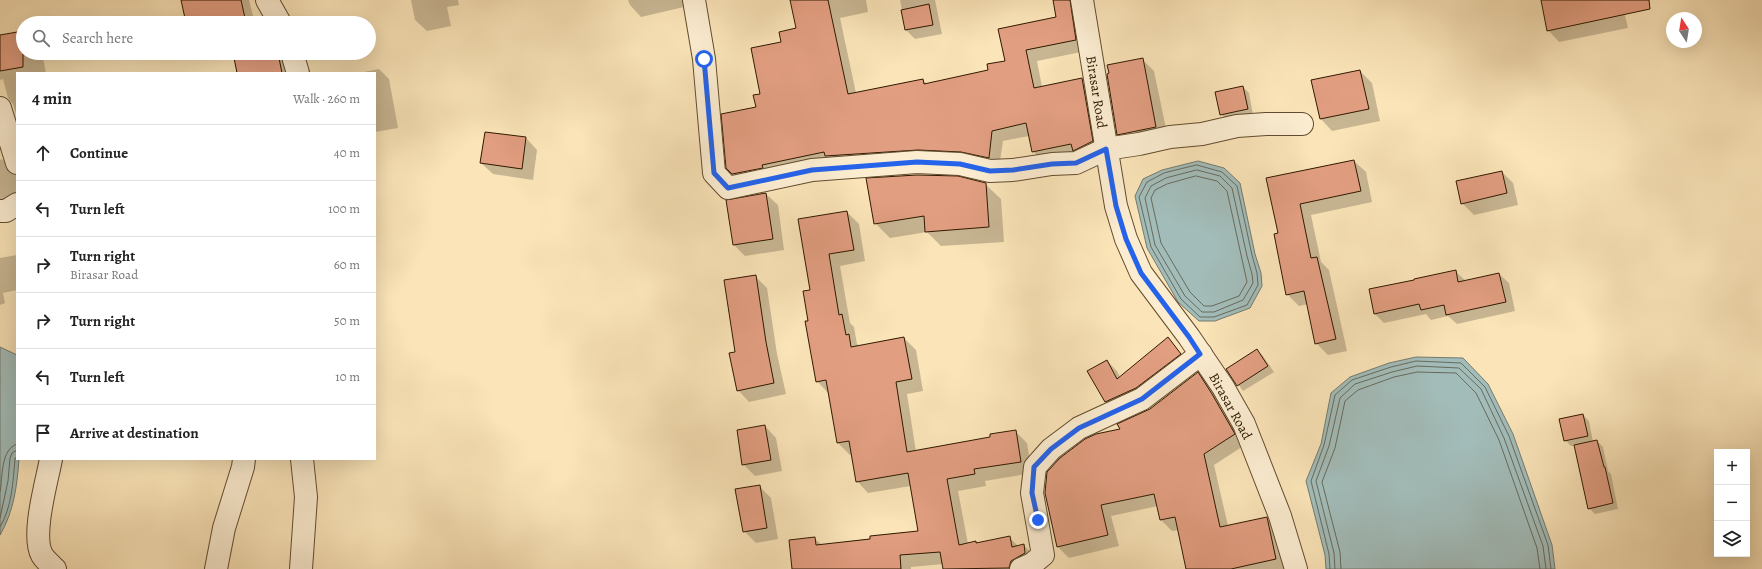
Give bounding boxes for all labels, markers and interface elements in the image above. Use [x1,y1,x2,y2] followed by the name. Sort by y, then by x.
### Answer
[1666,12,1702,48] north arrow
[16,16,376,60] search box
[30,27,52,49] icon: search
[62,28,133,48] text: Search here
[695,50,713,68] route start
[1081,54,1112,130] street label: Birasar Road
[32,87,72,110] text: 4 min
[293,90,360,107] text: Walk · 260 m
[32,142,54,164] icon: ahead
[70,143,128,163] text: Continue
[334,144,360,161] text: 40 m
[32,198,54,220] icon: left
[70,199,125,219] text: Turn left
[328,200,360,217] text: 100 m
[70,246,135,266] text: Turn right
[32,254,54,276] icon: right
[334,256,360,273] text: 60 m
[70,266,138,283] text: Birasar Road
[32,310,54,332] icon: right
[70,311,135,331] text: Turn right
[334,312,360,329] text: 50 m
[32,366,54,388] icon: left
[70,367,125,387] text: Turn left
[335,368,360,385] text: 10 m
[1204,370,1257,443] street label: Birasar Road
[32,422,54,444] icon: arrive
[70,423,199,443] text: Arrive at destination
[1714,449,1750,557] map controls
[1714,449,1750,485] button: +
[1714,485,1750,521] button: −
[1029,511,1047,529] route end
[1714,521,1750,557] button: layers

